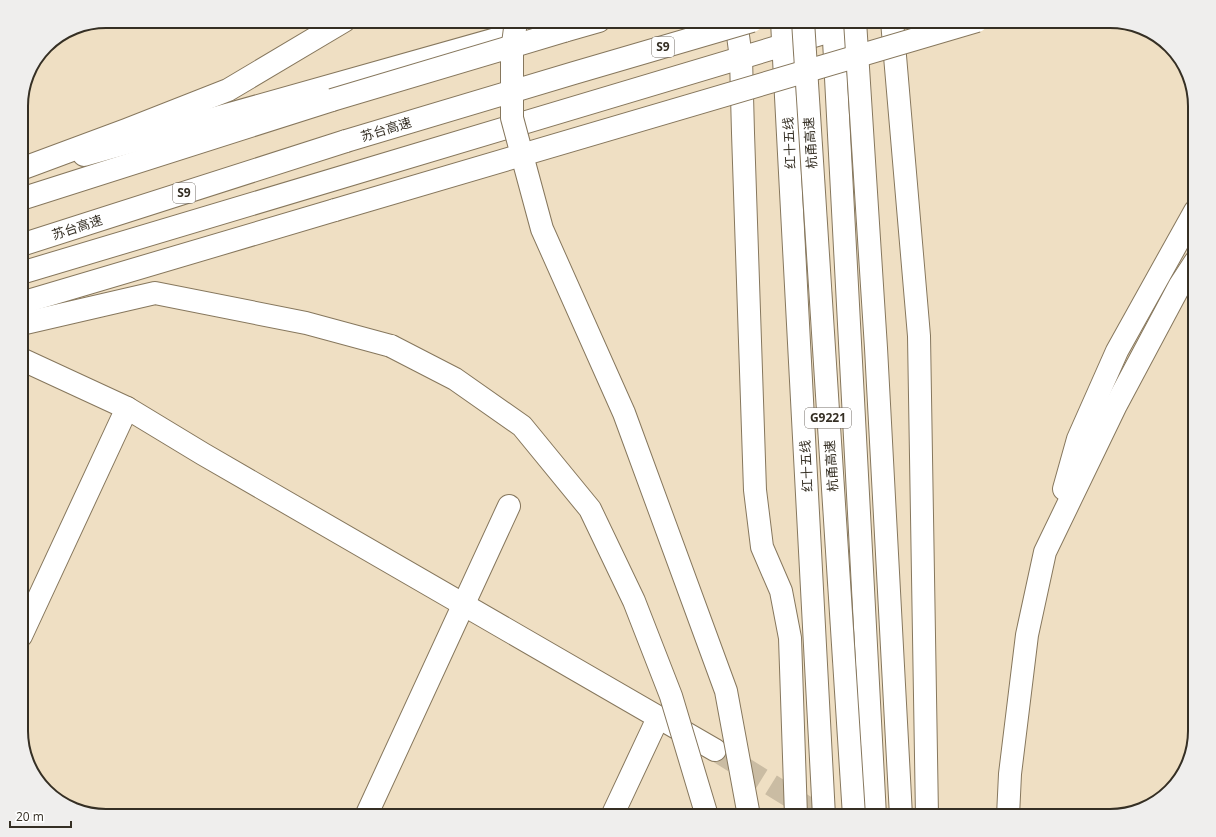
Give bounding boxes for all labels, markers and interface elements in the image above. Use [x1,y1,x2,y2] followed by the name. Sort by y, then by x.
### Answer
[652,37,674,57] road number: S9
[358,113,414,145] street label: 苏台高速
[799,116,821,170] street label: 杭甬高速
[779,117,799,169] street label: 红十五线
[173,183,195,203] road number: S9
[49,210,105,244] street label: 苏台高速
[805,408,851,428] road number: G9221
[820,439,842,493] street label: 杭甬高速
[796,440,816,492] street label: 红十五线
[10,803,71,829] scale bar
[16,808,44,825] text: 20 m

